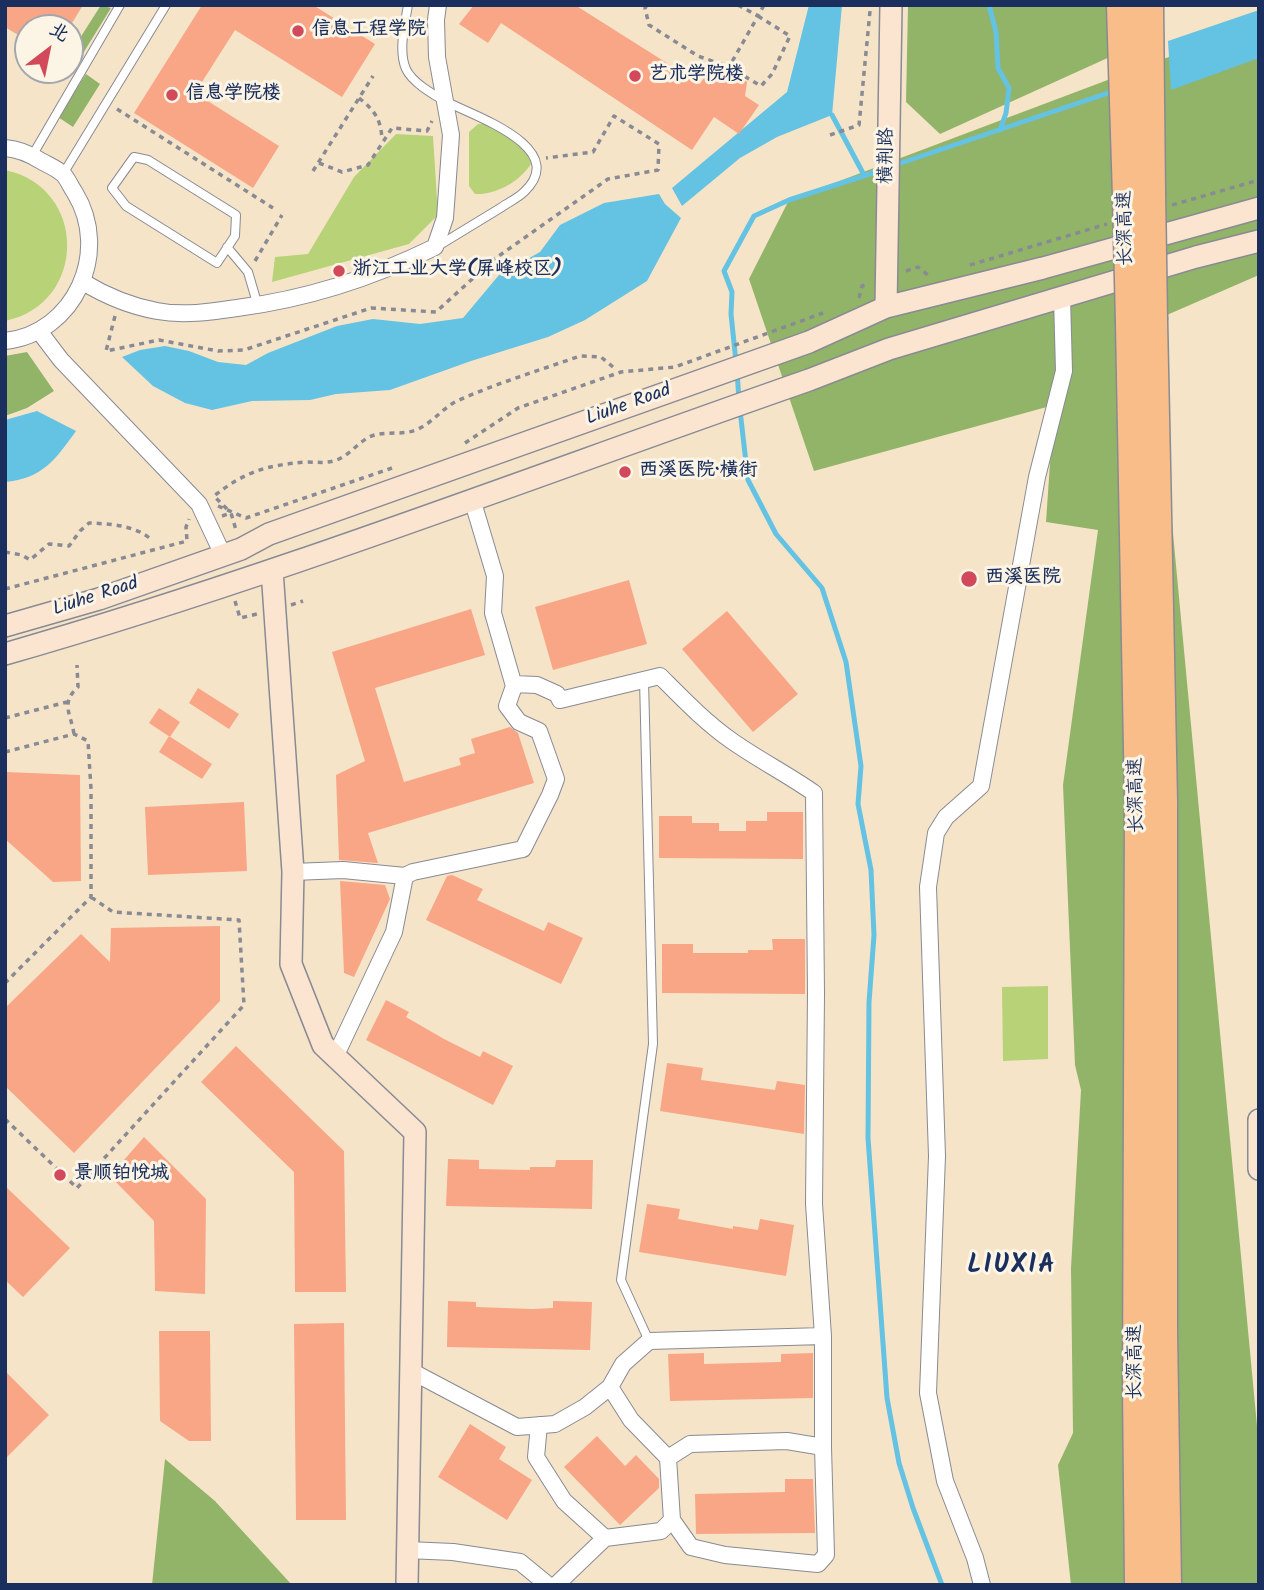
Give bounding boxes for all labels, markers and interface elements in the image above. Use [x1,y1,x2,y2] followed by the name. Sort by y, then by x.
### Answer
[14,14,84,84] north arrow
[43,15,75,51] text: 北
[312,20,426,42] place label: 信息工程学院
[290,23,306,39] marker: 信息工程学院
[649,65,744,87] place label: 艺术学院楼
[627,68,643,84] marker: 艺术学院楼
[186,84,281,106] place label: 信息学院楼
[164,87,180,103] marker: 信息学院楼
[876,127,900,185] street label: 横荆路
[1115,190,1139,266] street label: 长深高速
[353,260,562,282] place label: 浙江工业大学(屏峰校区)
[331,263,347,279] marker: 浙江工业大学(屏峰校区)
[584,380,674,432] street label: Liuhe Road
[639,461,758,483] place label: 西溪医院·横街
[617,464,633,480] marker: 西溪医院·横街
[985,568,1061,590] place label: 西溪医院
[959,569,979,589] marker: 西溪医院
[50,573,142,623] street label: Liuhe Road
[1126,757,1150,833] street label: 长深高速
[74,1164,169,1186] place label: 景顺铂悦城
[52,1167,68,1183] marker: 景顺铂悦城
[968,1252,1056,1284] district label: LIUXIA
[1126,1324,1148,1400] street label: 长深高速

